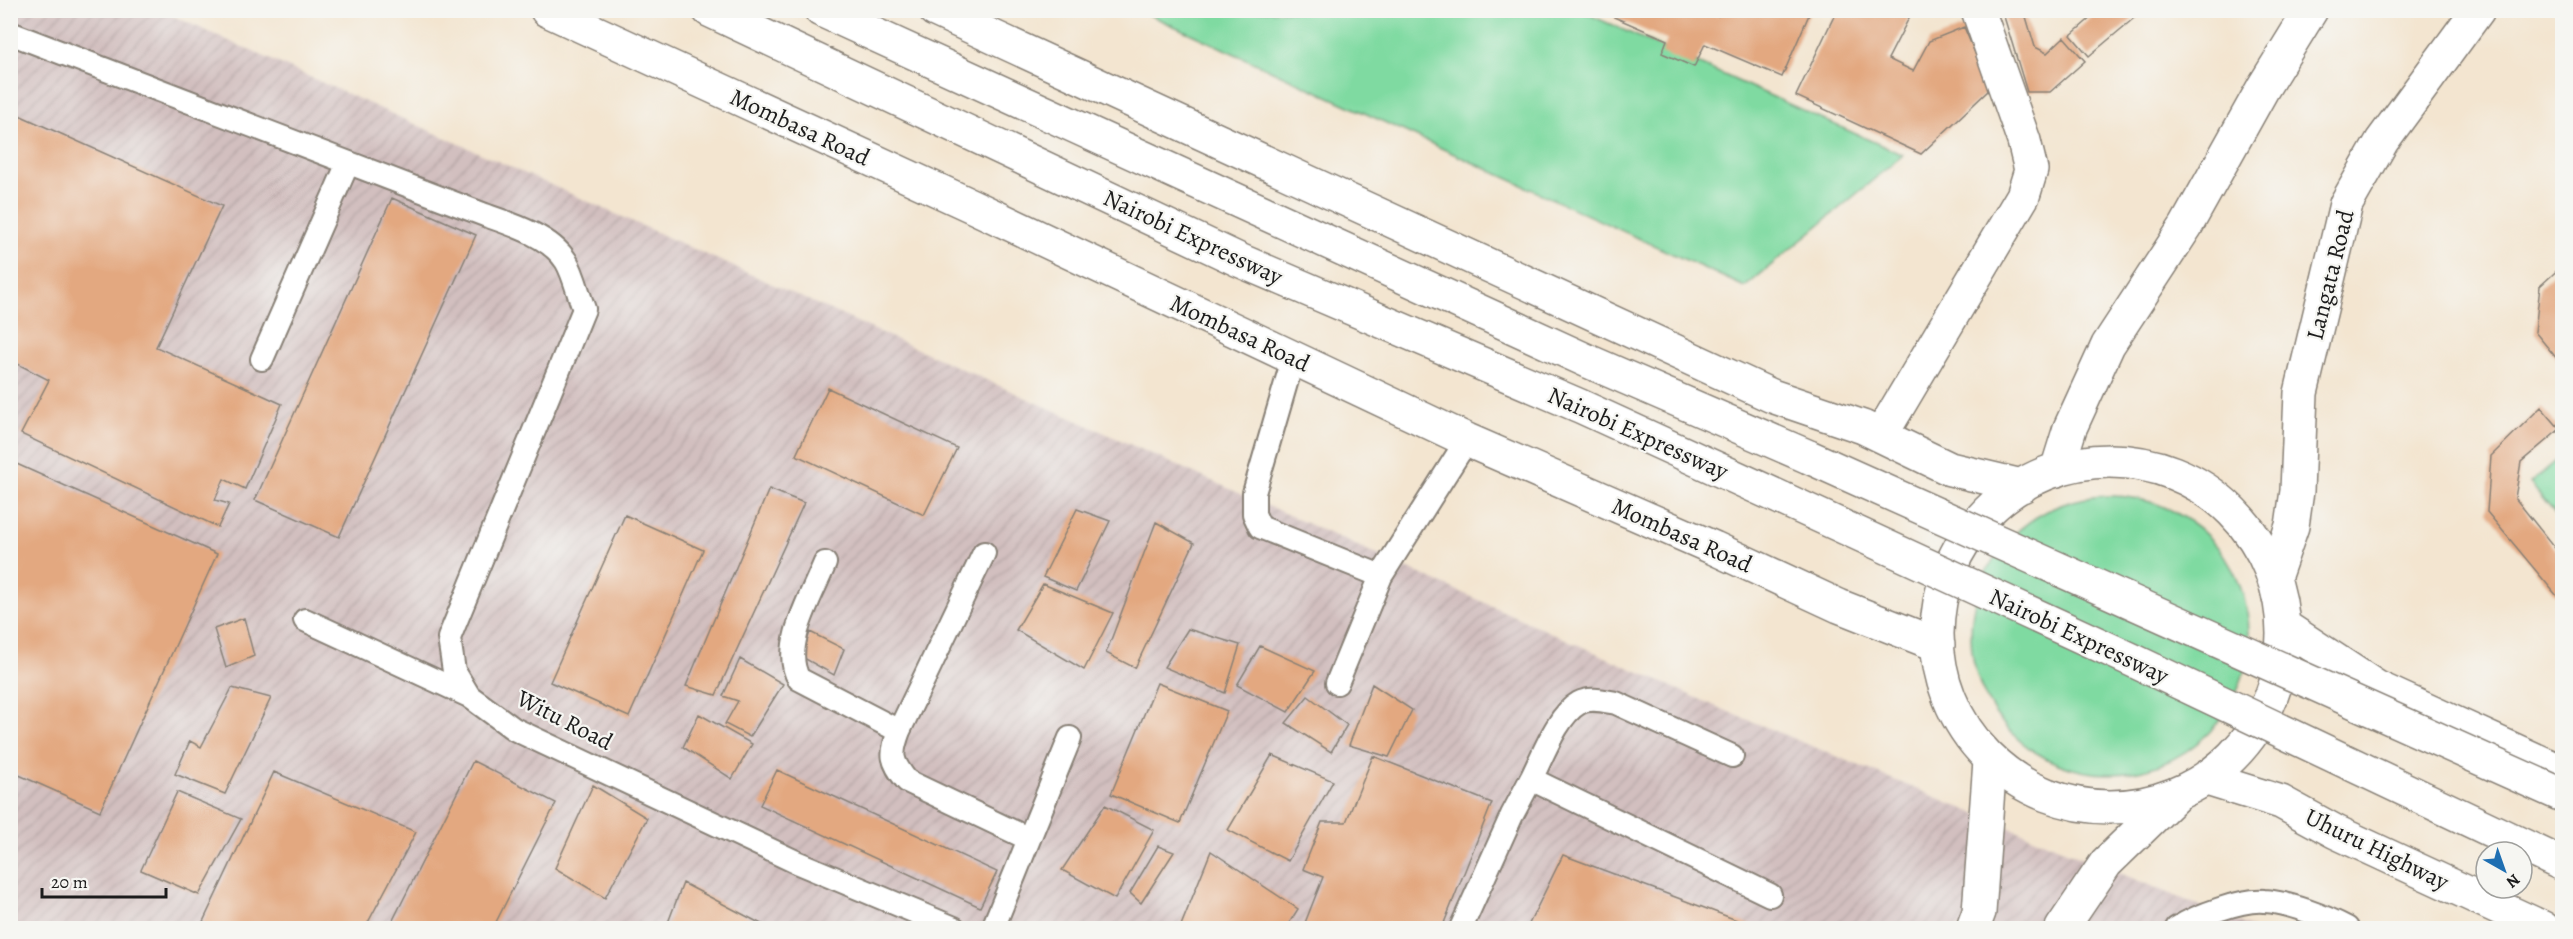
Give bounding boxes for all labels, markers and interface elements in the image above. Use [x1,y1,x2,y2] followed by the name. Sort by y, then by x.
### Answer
[725,81,875,173] street label: Mombasa Road
[1098,181,1288,293] street label: Nairobi Expressway
[2298,206,2362,344] street label: Langata Road
[1165,287,1315,379] street label: Mombasa Road
[1543,379,1734,487] street label: Nairobi Expressway
[1607,490,1757,580] street label: Mombasa Road
[1984,580,2174,692] street label: Nairobi Expressway
[511,682,619,758] street label: Witu Road
[2300,800,2454,898] street label: Uhuru Highway
[2474,840,2534,900] north arrow
[42,861,166,899] scale bar
[2501,869,2525,893] text: N
[51,870,88,894] text: 20 m

